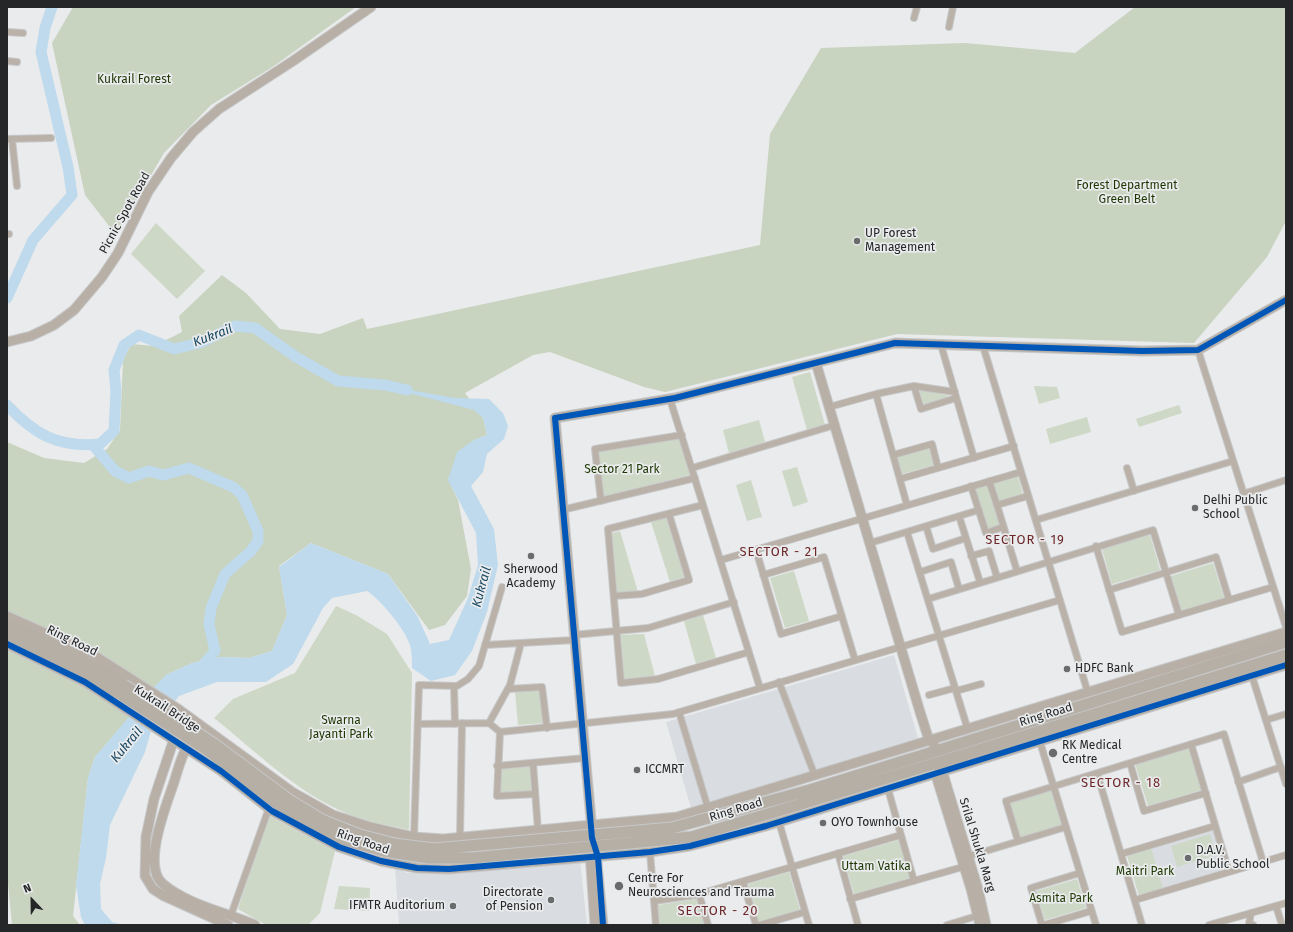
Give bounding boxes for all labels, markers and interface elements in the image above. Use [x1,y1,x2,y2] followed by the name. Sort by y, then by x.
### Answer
[97,73,171,87] park label: Kukrail Forest
[97,170,153,256] street label: Picnic Spot Road
[1076,179,1178,207] park label: Forest Department Green Belt
[865,227,935,255] place label: UP Forest Management
[852,236,862,246] marker: UP Forest Management
[191,321,235,351] water label: Kukrail
[584,463,660,477] park label: Sector 21 Park
[1203,494,1268,522] place label: Delhi Public School
[1190,503,1200,513] marker: Delhi Public School
[985,532,1065,548] district label: SECTOR - 19
[739,544,819,560] district label: SECTOR - 21
[526,551,536,561] marker: Sherwood Academy
[504,563,558,591] place label: Sherwood Academy
[469,565,495,609] water label: Kukrail
[44,623,100,659] street label: Ring Road
[1075,662,1133,676] place label: HDFC Bank
[1062,664,1072,674] marker: HDFC Bank
[131,682,203,736] street label: Kukrail Bridge
[1018,700,1074,730] street label: Ring Road
[309,714,373,742] park label: Swarna Jayanti Park
[108,724,146,766] water label: Kukrail
[1062,739,1121,767] place label: RK Medical Centre
[1047,747,1059,759] marker: RK Medical Centre
[645,763,684,777] place label: ICCMRT
[632,765,642,775] marker: ICCMRT
[1081,775,1161,791] district label: SECTOR - 18
[708,795,764,825] street label: Ring Road
[956,796,998,894] street label: Srilal Shukla Marg
[831,816,918,830] place label: OYO Townhouse
[818,818,828,828] marker: OYO Townhouse
[335,826,391,858] street label: Ring Road
[1196,844,1269,872] place label: D.A.V. Public School
[1183,853,1193,863] marker: D.A.V. Public School
[841,860,911,874] park label: Uttam Vatika
[1116,865,1174,879] park label: Maitri Park
[628,872,774,900] place label: Centre For Neurosciences and Trauma
[12,880,52,920] north arrow
[613,880,625,892] marker: Centre For Neurosciences and Trauma
[21,881,33,896] text: N
[483,886,543,914] place label: Directorate of Pension
[1029,892,1093,906] park label: Asmita Park
[546,895,556,905] marker: Directorate of Pension
[349,899,445,913] place label: IFMTR Auditorium
[448,901,458,911] marker: IFMTR Auditorium
[678,903,758,919] district label: SECTOR - 20

